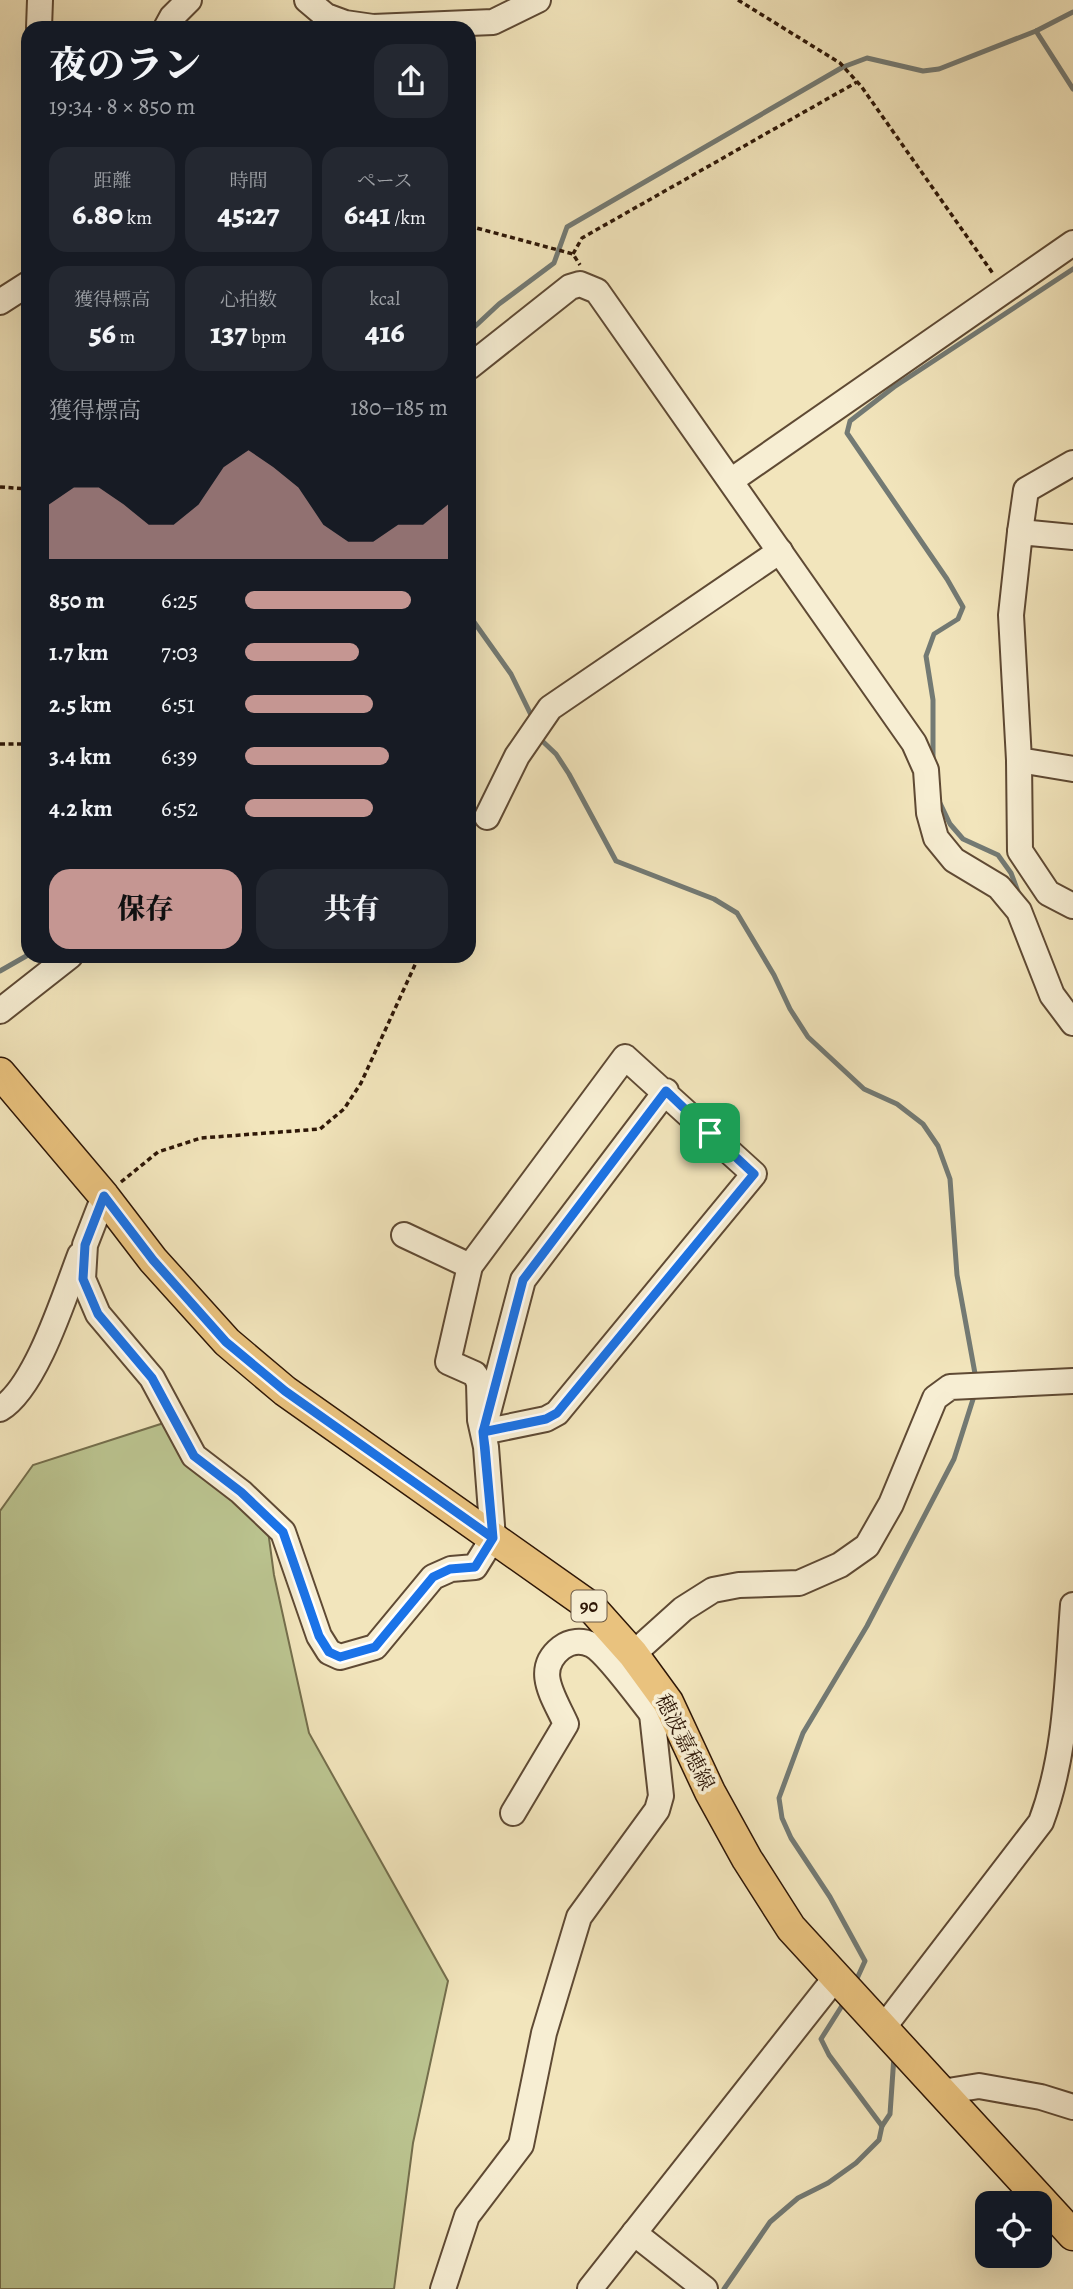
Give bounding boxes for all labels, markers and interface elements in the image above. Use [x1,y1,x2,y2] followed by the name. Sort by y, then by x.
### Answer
[49,39,201,91] text: 夜のラン
[374,44,448,118] button: share
[49,91,195,122] text: 19:34 · 8 × 850 m
[93,168,131,194] text: 距離
[229,168,268,194] text: 時間
[357,168,413,194] text: ペース
[72,194,123,234] text: 6.80
[218,194,279,234] text: 45:27
[344,194,390,234] text: 6:41
[123,205,152,231] text: km
[390,205,426,231] text: /km
[370,286,400,312] text: kcal
[74,287,150,313] text: 獲得標高
[220,287,277,313] text: 心拍数
[365,312,405,352] text: 416
[89,313,116,353] text: 56
[210,313,247,353] text: 137
[116,324,135,350] text: m
[247,324,287,350] text: bpm
[350,392,448,423] text: 180–185 m
[49,395,141,426] text: 獲得標高
[49,585,105,616] text: 850 m
[161,585,198,616] text: 6:25
[49,637,109,668] text: 1.7 km
[161,637,198,668] text: 7:03
[49,689,111,720] text: 2.5 km
[161,689,195,720] text: 6:51
[49,741,111,772] text: 3.4 km
[161,741,197,772] text: 6:39
[49,793,112,824] text: 4.2 km
[161,793,198,824] text: 6:52
[49,869,242,949] button: 保存
[256,869,448,949] button: 共有
[680,1103,740,1163] pin
[691,1114,729,1152] icon: arrive
[572,1590,606,1622] road number: 90
[649,1689,721,1795] street label: 穂波嘉穂線
[975,2191,1052,2268] map controls
[975,2191,1052,2268] button: locate

